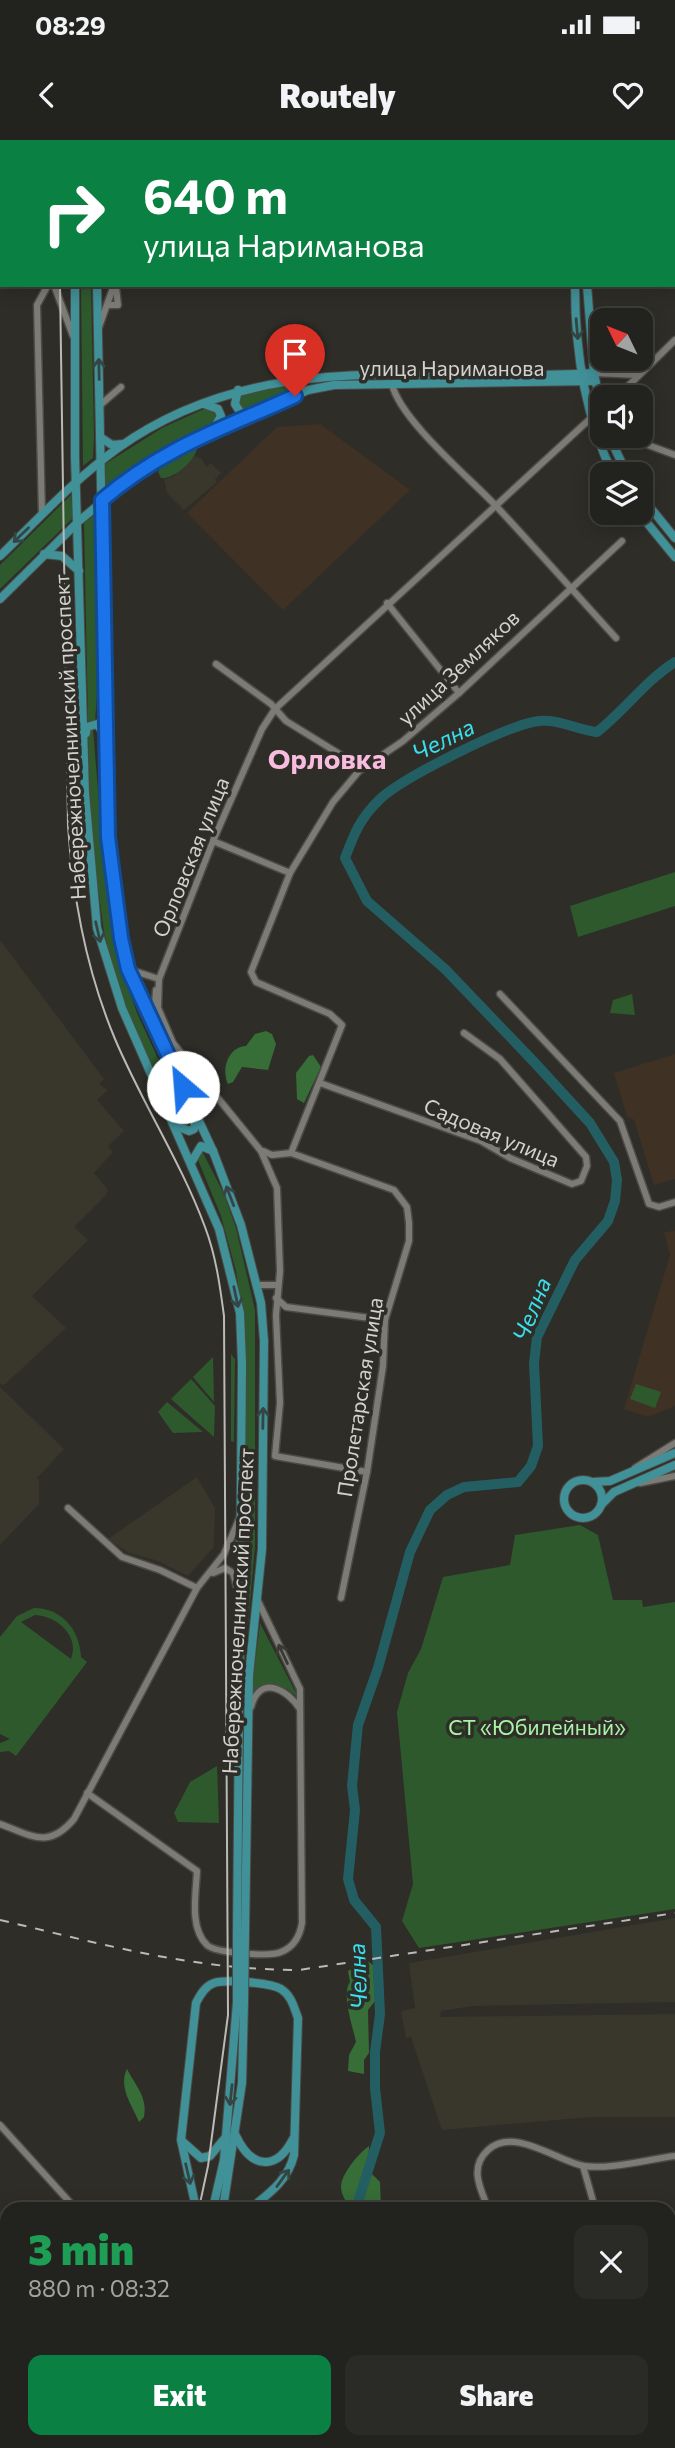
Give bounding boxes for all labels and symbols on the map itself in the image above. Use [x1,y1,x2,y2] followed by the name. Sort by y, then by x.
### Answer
[590,308,653,371] north arrow
[571,318,584,341] one-way arrow
[265,324,325,396] pin
[360,355,544,380] street label: улица Нариманова
[92,357,105,380] one-way arrow
[13,527,30,544] one-way arrow
[48,573,90,901] street label: Набережночелнинский проспект
[392,604,524,730] street label: улица Земляков
[407,712,479,766] water label: Челна
[268,741,386,775] district label: Орловка
[147,773,233,941] street label: Орловская улица
[92,920,106,943] one-way arrow
[146,1050,220,1124] position arrow
[421,1092,563,1172] street label: Садовая улица
[223,1185,235,1207] one-way arrow
[506,1273,556,1345] water label: Челна
[230,1285,243,1308] one-way arrow
[331,1295,387,1499] street label: Пролетарская улица
[256,1407,270,1430] one-way arrow
[216,1447,258,1775] street label: Набережночелнинский проспект
[276,1644,289,1666] one-way arrow
[448,1714,626,1739] park label: СТ «Юбилейный»
[342,1943,372,2009] water label: Челна
[224,2083,237,2105] one-way arrow
[182,2162,195,2185] one-way arrow
[276,2169,291,2188] one-way arrow

